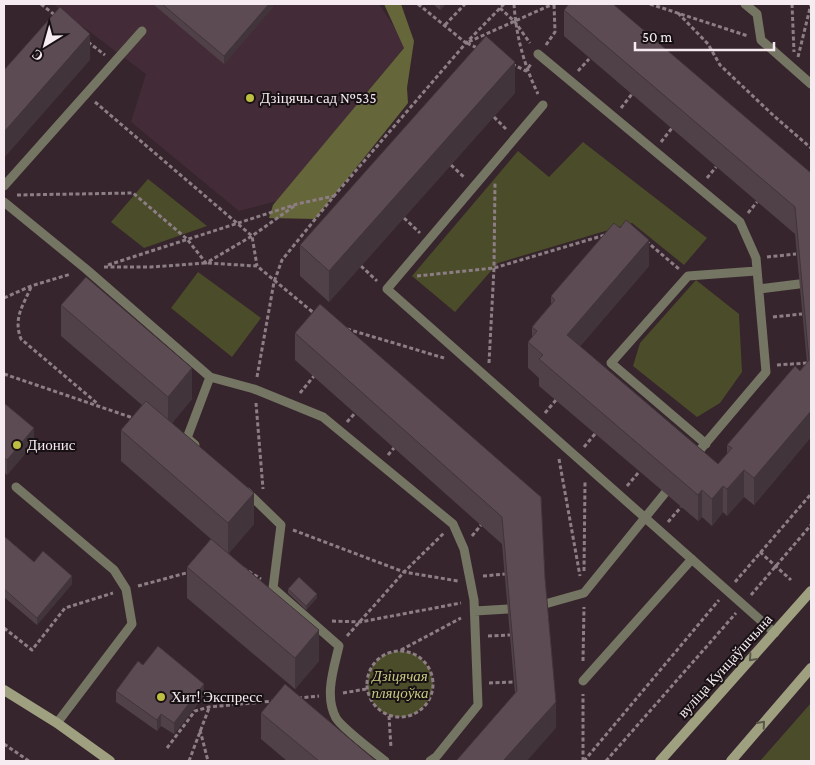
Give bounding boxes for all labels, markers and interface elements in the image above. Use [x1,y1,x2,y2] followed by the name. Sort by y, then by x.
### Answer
[20,20,70,70] north arrow
[635,20,774,52] scale bar
[642,29,672,45] text: 50 m
[28,46,46,65] text: С
[260,90,377,106] place label: Дзіцячы сад №535
[244,92,256,104] marker: Дзіцячы сад №535
[27,437,76,453] place label: Дионис
[11,439,23,451] marker: Дионис
[675,611,776,721] street label: вуліца Кунцаўшчына
[749,652,758,661] one-way arrow
[370,668,429,701] park label: Дзіцячая пляцоўка
[171,689,263,705] place label: Хит! Экспресс
[155,691,167,703] marker: Хит! Экспресс
[757,721,766,730] one-way arrow

